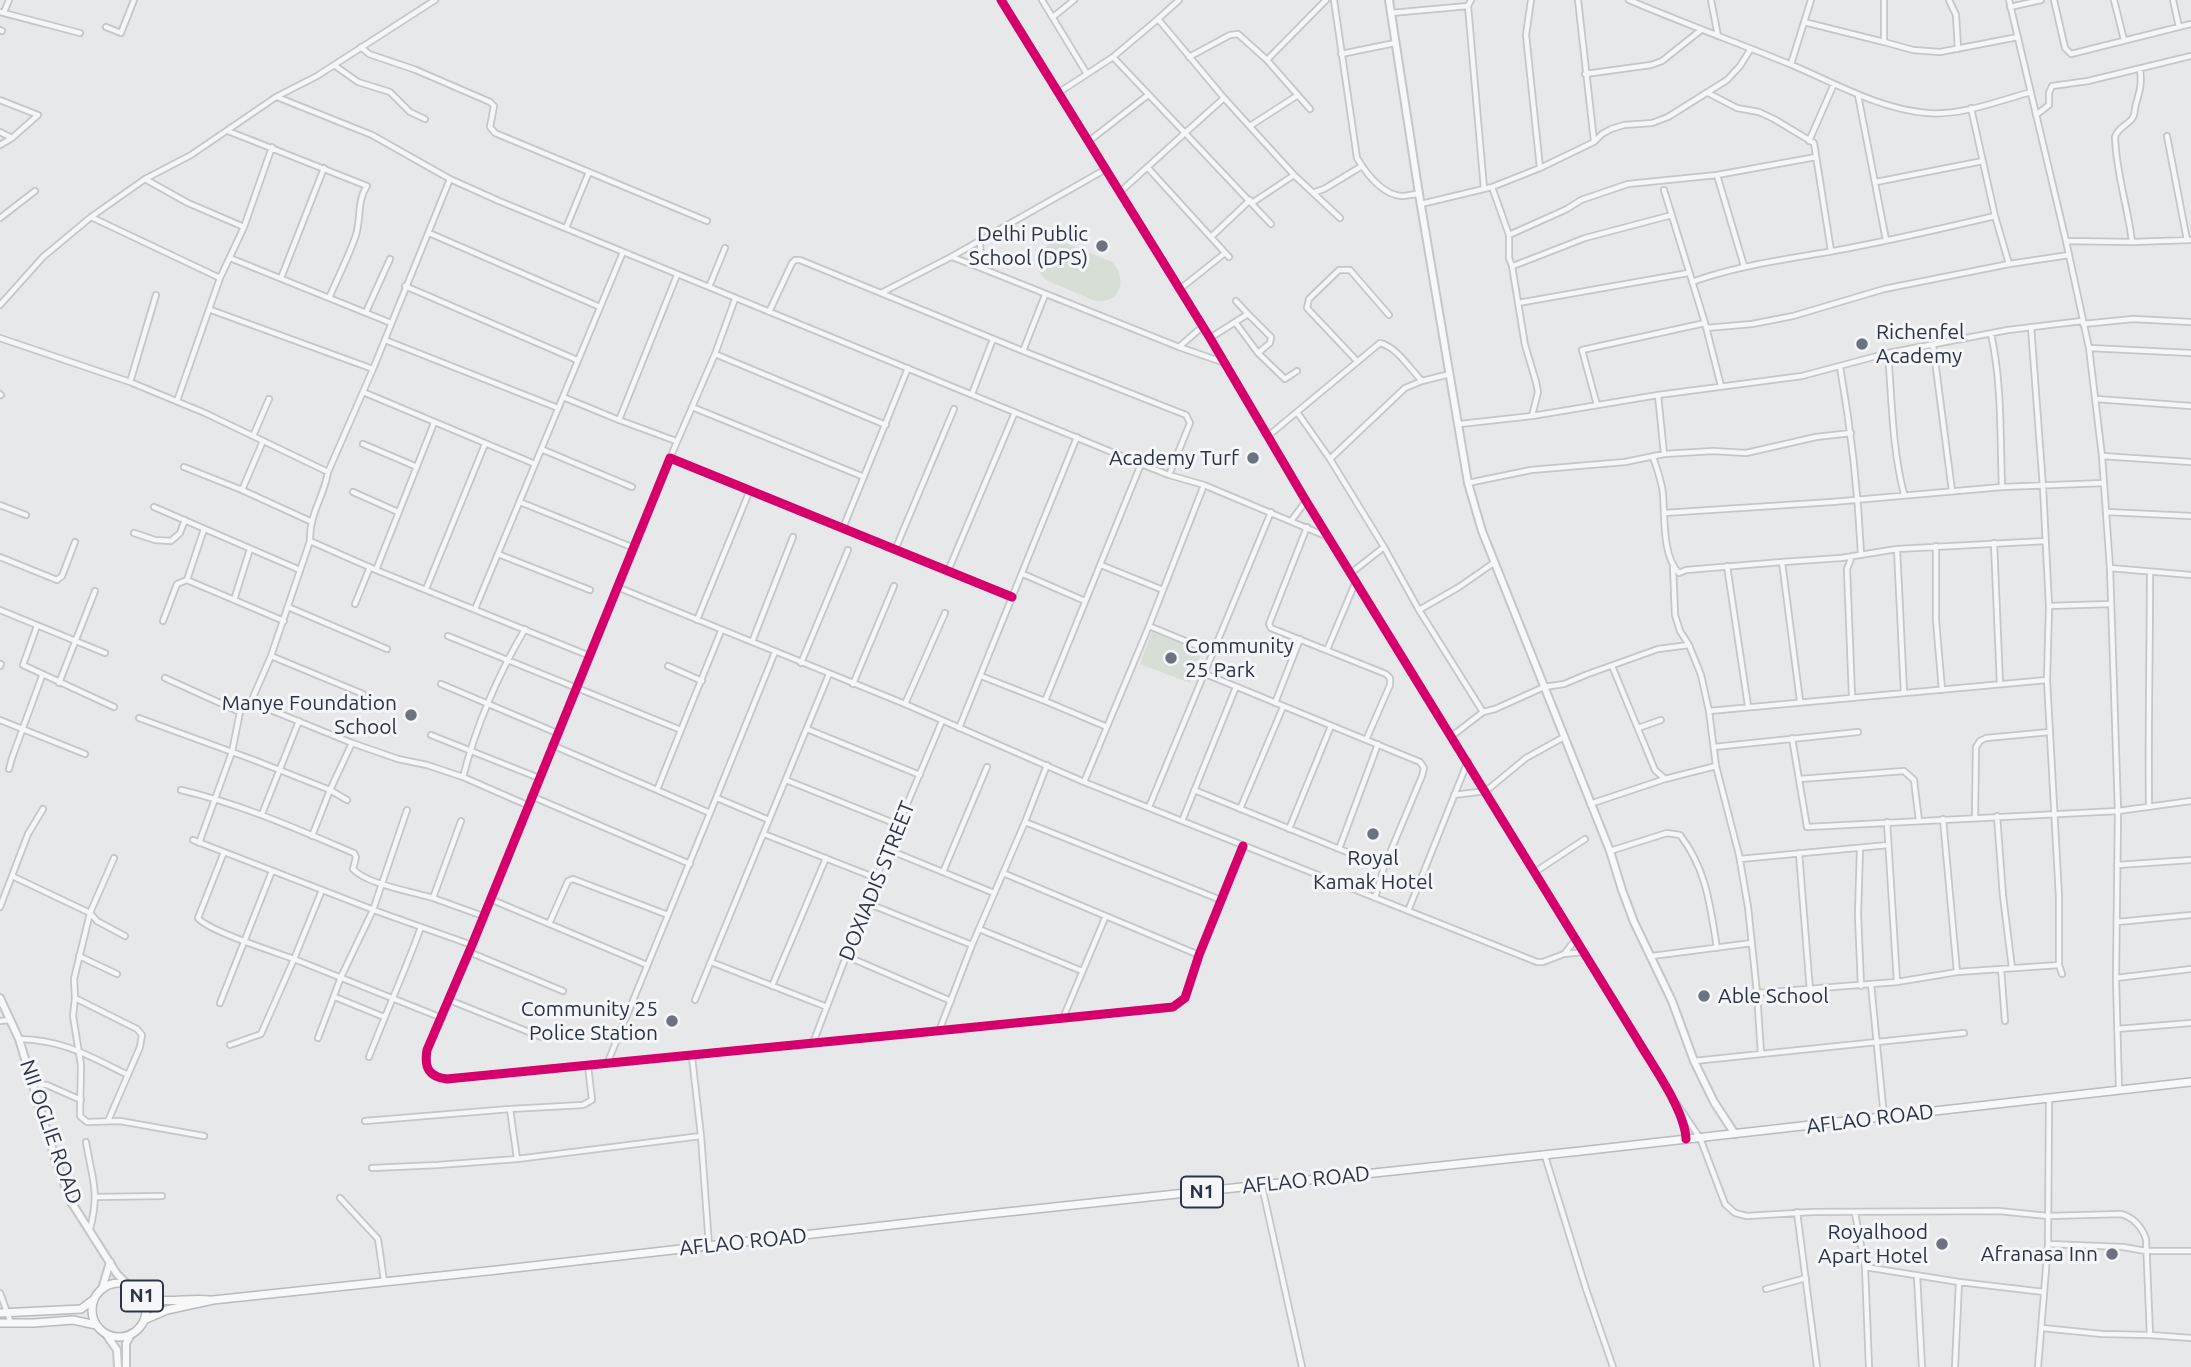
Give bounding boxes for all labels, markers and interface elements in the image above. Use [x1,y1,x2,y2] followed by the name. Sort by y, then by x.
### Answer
[969,221,1088,271] place label: Delhi Public School (DPS)
[1094,238,1110,254] marker: Delhi Public School (DPS)
[1876,319,1965,369] place label: Richenfel Academy
[1854,336,1870,352] marker: Richenfel Academy
[1109,445,1239,471] place label: Academy Turf
[1245,450,1261,466] marker: Academy Turf
[1185,633,1294,683] place label: Community 25 Park
[1163,650,1179,666] marker: Community 25 Park
[222,690,397,740] place label: Manye Foundation School
[403,707,419,723] marker: Manye Foundation School
[834,798,920,964] street label: DOXIADIS STREET
[1365,826,1381,842] marker: Royal Kamak Hotel
[1313,845,1433,895] place label: Royal Kamak Hotel
[1718,983,1829,1009] place label: Able School
[1696,988,1712,1004] marker: Able School
[521,996,658,1046] place label: Community 25 Police Station
[664,1013,680,1029] marker: Community 25 Police Station
[14,1056,88,1208] street label: NII OGLIE ROAD
[1805,1099,1935,1139] street label: AFLAO ROAD
[1241,1161,1371,1199] street label: AFLAO ROAD
[1181,1176,1223,1208] road number: N1
[1818,1219,1928,1269] place label: Royalhood Apart Hotel
[678,1223,808,1261] street label: AFLAO ROAD
[1934,1236,1950,1252] marker: Royalhood Apart Hotel
[1981,1241,2098,1267] place label: Afranasa Inn
[2104,1246,2120,1262] marker: Afranasa Inn
[121,1280,163,1312] road number: N1

